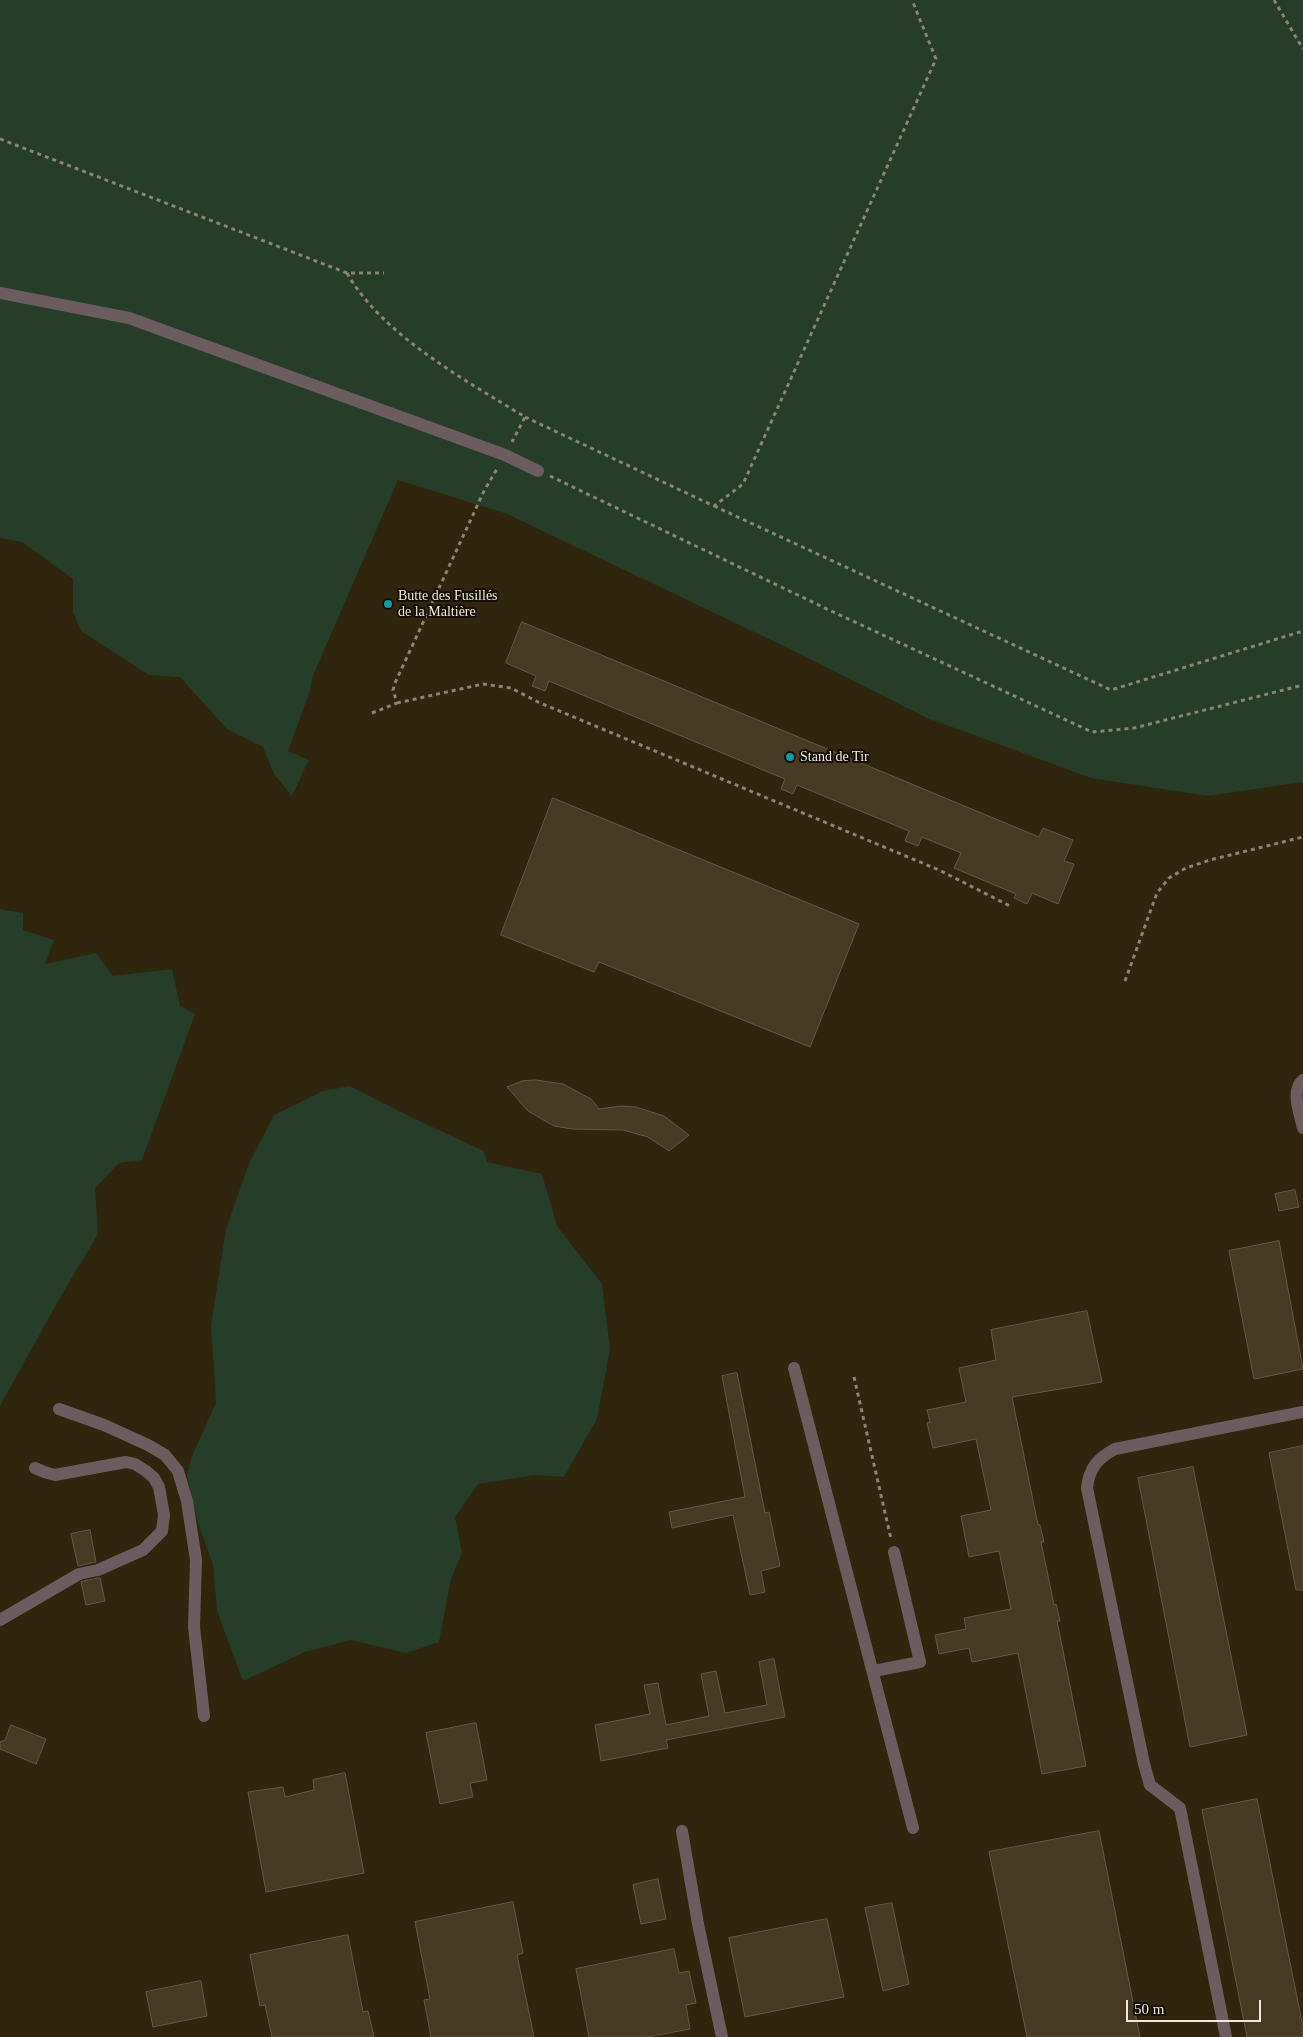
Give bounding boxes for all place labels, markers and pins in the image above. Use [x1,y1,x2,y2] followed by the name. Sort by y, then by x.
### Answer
[398,588,498,620] place label: Butte des Fusillés de la Maltière
[382,598,394,610] marker: Butte des Fusillés de la Maltière
[800,749,869,765] place label: Stand de Tir
[784,751,796,763] marker: Stand de Tir

